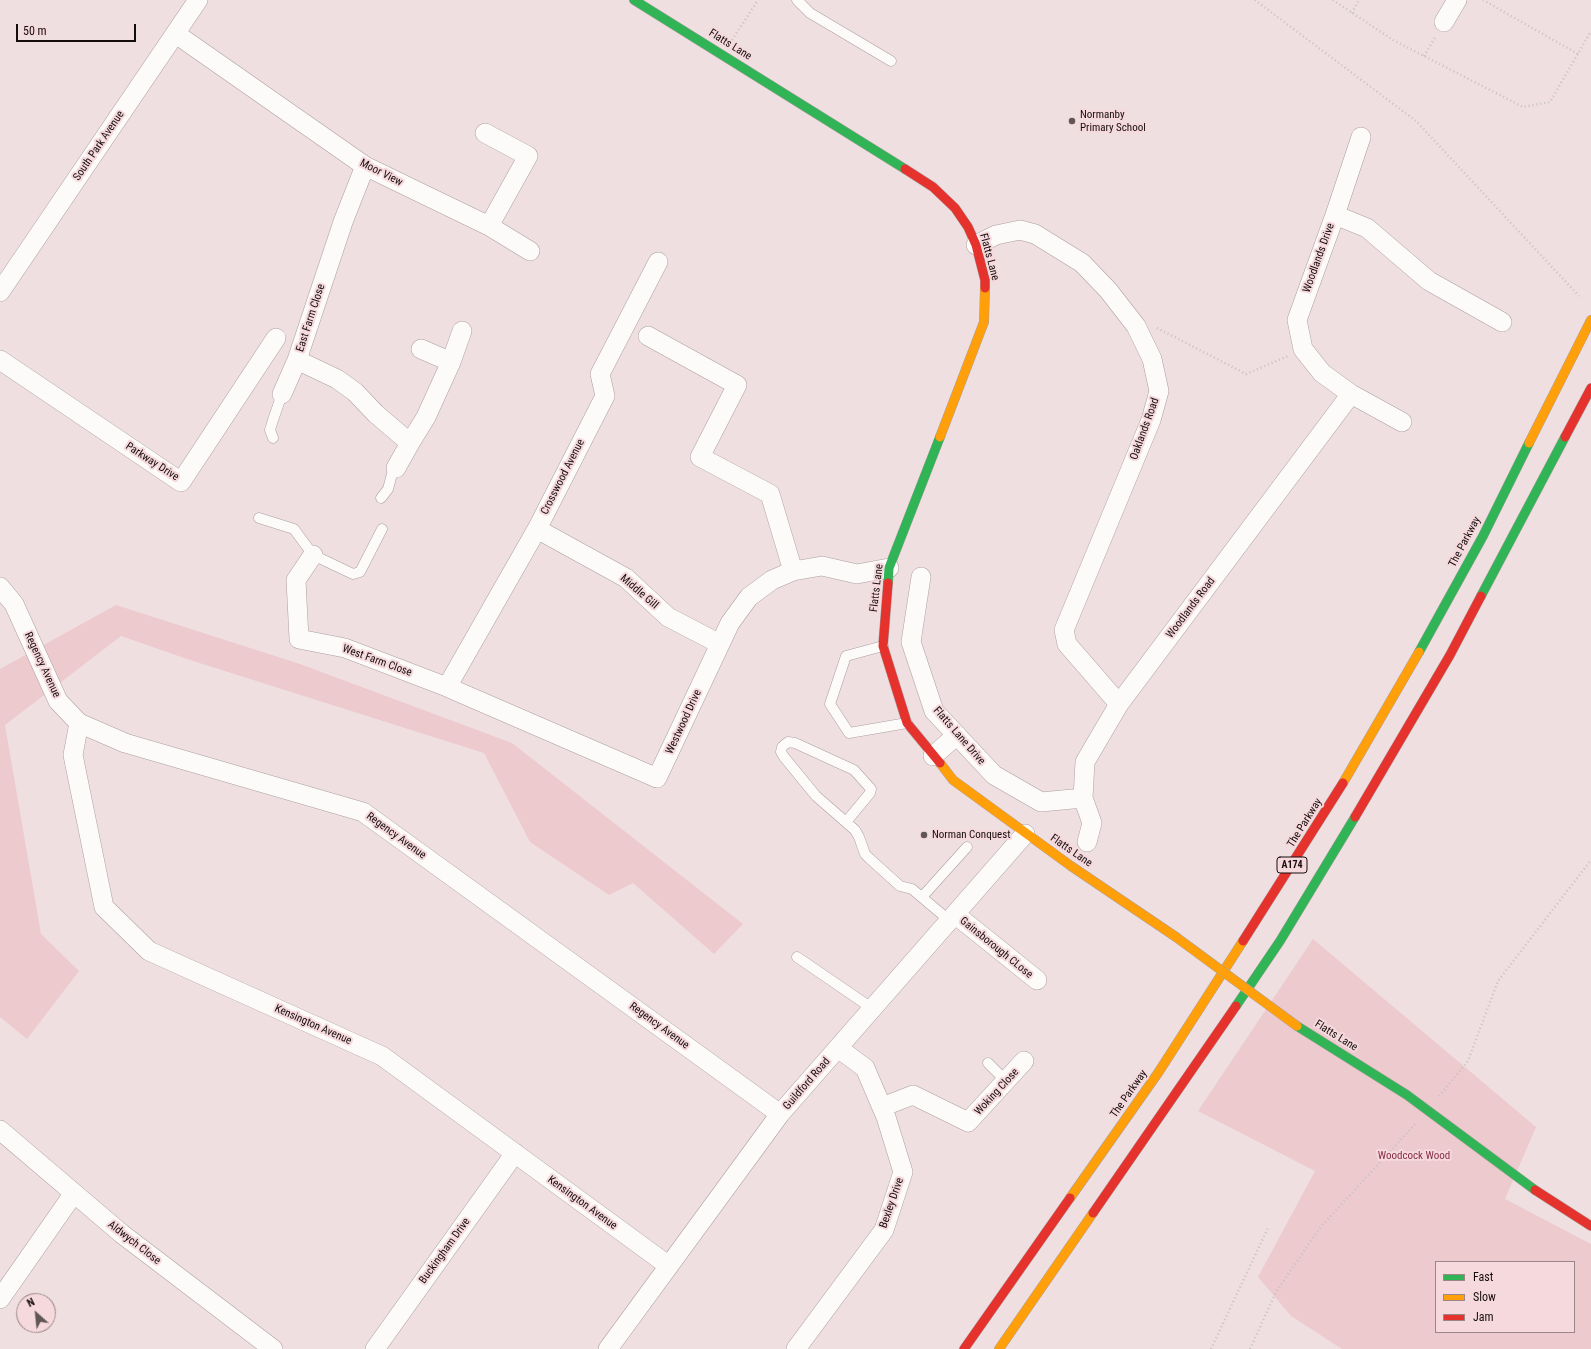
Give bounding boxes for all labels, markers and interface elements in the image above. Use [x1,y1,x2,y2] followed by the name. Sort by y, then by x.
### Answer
[18,16,138,42] scale bar
[23,24,47,38] text: 50 m
[706,27,754,63] street label: Flatts Lane
[1080,108,1146,134] place label: Normanby Primary School
[71,109,127,183] street label: South Park Avenue
[1067,116,1077,126] marker: Normanby Primary School
[357,157,405,189] street label: Moor View
[1300,222,1338,294] street label: Woodlands Drive
[976,232,1002,282] street label: Flatts Lane
[294,282,328,354] street label: East Farm Close
[1128,396,1162,462] street label: Oaklands Road
[538,437,588,517] street label: Crosswood Avenue
[123,440,181,484] street label: Parkway Drive
[1446,515,1484,569] street label: The Parkway
[868,563,886,613] street label: Flatts Lane
[617,572,661,612] street label: Middle Gill
[1164,575,1218,641] street label: Woodlands Road
[21,630,63,700] street label: Regency Avenue
[340,642,414,680] street label: West Farm Close
[663,688,705,756] street label: Westwood Drive
[930,704,988,768] street label: Flatts Lane Drive
[1285,796,1325,850] street label: The Parkway
[363,810,429,862] street label: Regency Avenue
[932,828,1010,842] place label: Norman Conquest
[919,830,929,840] marker: Norman Conquest
[1048,832,1094,870] street label: Flatts Lane
[1277,857,1307,873] road number: A174
[957,915,1035,981] street label: Gainsborough CLose
[626,1000,692,1052] street label: Regency Avenue
[272,1002,354,1048] street label: Kensington Avenue
[1312,1018,1360,1054] street label: Flatts Lane
[781,1055,833,1113] street label: Guildford Road
[972,1066,1022,1118] street label: Woking Close
[1108,1068,1150,1120] street label: The Parkway
[1378,1149,1450,1163] park label: Woodcock Wood
[545,1173,619,1233] street label: Kensington Avenue
[877,1176,907,1230] street label: Bexley Drive
[417,1216,473,1286] street label: Buckingham Drive
[105,1218,163,1268] street label: Aldwych Close
[1435,1261,1575,1333] legend
[1473,1270,1493,1284] text: Fast
[1473,1290,1496,1304] text: Slow
[16,1293,56,1333] north arrow
[25,1295,37,1310] text: N
[1473,1310,1494,1324] text: Jam

